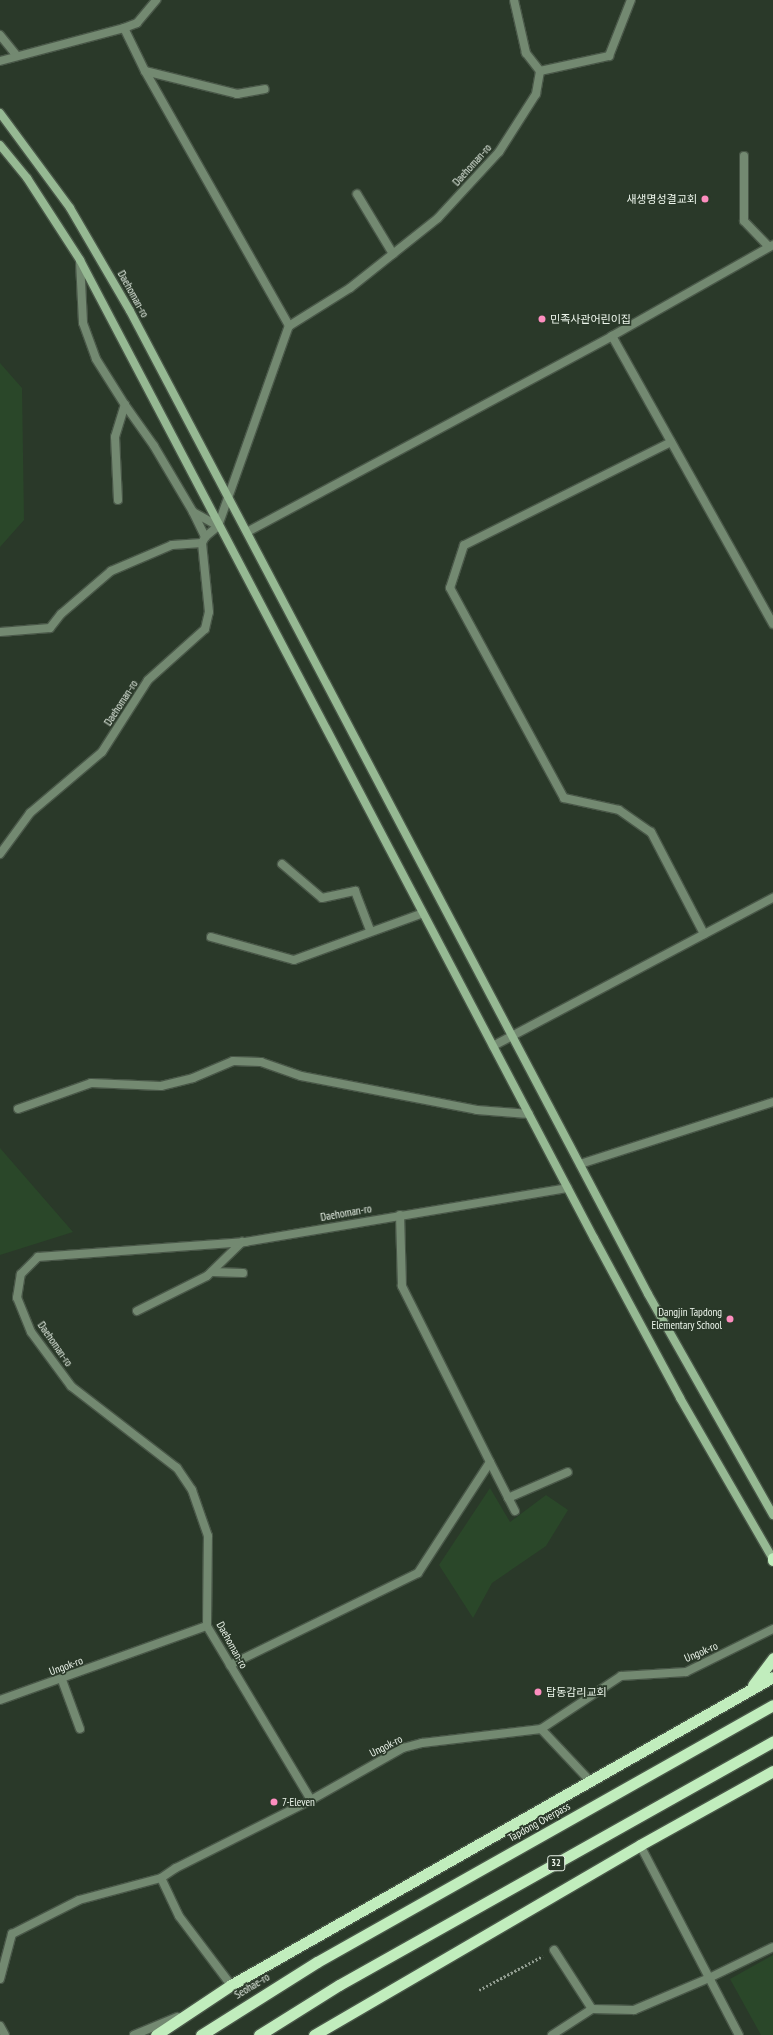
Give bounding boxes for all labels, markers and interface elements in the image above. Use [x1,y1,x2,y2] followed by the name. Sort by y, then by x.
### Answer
[450,141,494,189] street label: Daehoman-ro
[626,192,697,206] place label: 새생명성결교회
[700,194,710,204] marker: 새생명성결교회
[115,268,151,320] street label: Daehoman-ro
[550,312,631,326] place label: 민족사관어린이집
[537,314,547,324] marker: 민족사관어린이집
[101,678,141,728] street label: Daehoman-ro
[319,1202,373,1224] street label: Daehoman-ro
[651,1306,722,1332] place label: Dangjin Tapdong Elementary School
[725,1314,735,1324] marker: Dangjin Tapdong Elementary School
[35,1319,75,1369] street label: Daehoman-ro
[214,1619,250,1671] street label: Daehoman-ro
[682,1639,720,1665] street label: Ungok-ro
[47,1654,85,1678] street label: Ungok-ro
[546,1685,607,1699] place label: 탑동감리교회
[533,1687,543,1697] marker: 탑동감리교회
[367,1732,405,1760] street label: Ungok-ro
[282,1795,315,1809] place label: 7-Eleven
[269,1797,279,1807] marker: 7-Eleven
[506,1800,572,1844] street label: Tapdong Overpass
[547,1855,565,1871] road number: 32
[232,1970,272,2002] street label: Seohae-ro

